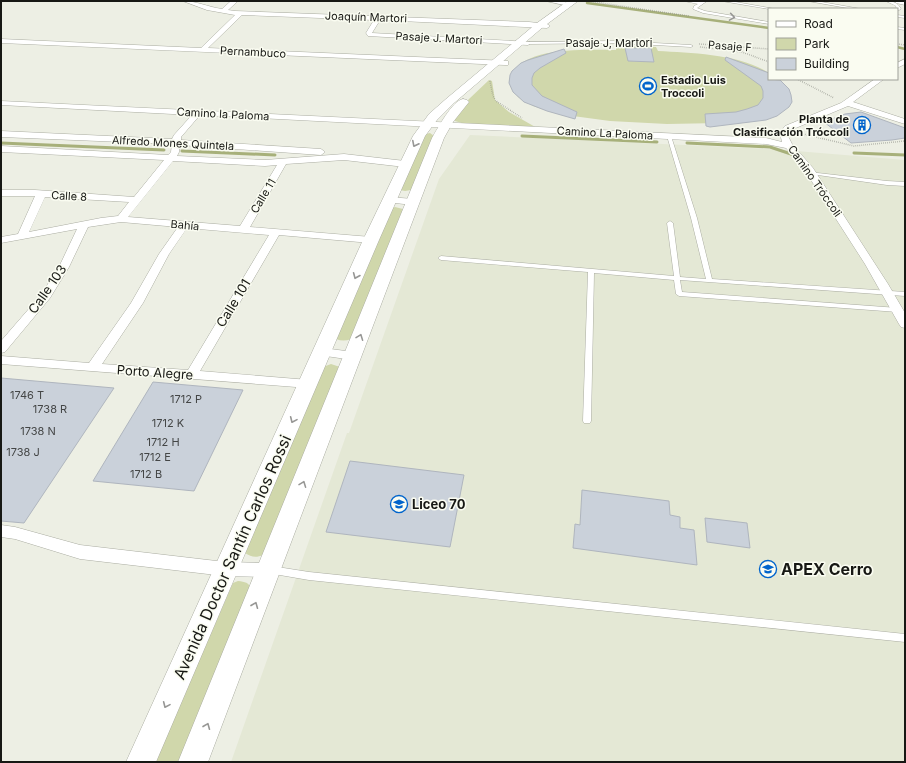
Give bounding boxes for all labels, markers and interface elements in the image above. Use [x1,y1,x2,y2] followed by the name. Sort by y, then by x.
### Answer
[768,8,898,80] legend
[325,9,407,25] street label: Joaquín Martori
[729,12,735,21] one-way arrow
[804,16,833,31] text: Road
[395,29,483,47] street label: Pasaje J. Martori
[565,36,653,50] street label: Pasaje J, Martori
[804,36,830,51] text: Park
[708,37,752,55] street label: Pasaje F
[220,43,287,61] street label: Pernambuco
[804,56,849,71] text: Building
[661,73,726,100] place label: Estadio Luis Troccoli
[638,76,658,96] sports icon: Estadio Luis Troccoli
[176,105,270,123] street label: Camino la Paloma
[733,112,849,139] place label: Planta de Clasificación Tróccoli
[852,115,872,135] building icon: Planta de Clasificación Tróccoli
[556,123,654,143] street label: Camino La Paloma
[112,133,234,153] street label: Alfredo Mones Quintela
[413,140,420,147] one-way arrow
[785,142,845,220] street label: Camino Tróccoli
[247,176,279,216] street label: Calle 11
[51,188,87,204] street label: Calle 8
[170,217,200,233] street label: Bahía
[24,262,70,316] street label: Calle 103
[352,272,360,279] one-way arrow
[212,276,254,330] street label: Calle 101
[356,333,364,340] one-way arrow
[116,361,194,383] street label: Porto Alegre
[10,388,44,402] house number: 1746 T
[170,392,202,406] house number: 1712 P
[33,402,67,416] house number: 1738 R
[290,415,298,423] one-way arrow
[152,416,185,430] house number: 1712 K
[20,424,56,438] house number: 1738 N
[169,432,295,682] street label: Avenida Doctor Santín Carlos Rossi
[146,435,180,449] house number: 1712 H
[6,445,40,459] house number: 1738 J
[139,450,171,464] house number: 1712 E
[130,467,162,481] house number: 1712 B
[298,480,306,487] one-way arrow
[389,494,409,514] school or university icon: Liceo 70
[412,496,466,512] place label: Liceo 70
[758,559,778,579] school or university icon: APEX Cerro
[781,559,873,579] place label: APEX Cerro
[250,601,258,609] one-way arrow
[163,701,171,708] one-way arrow
[203,722,211,729] one-way arrow

